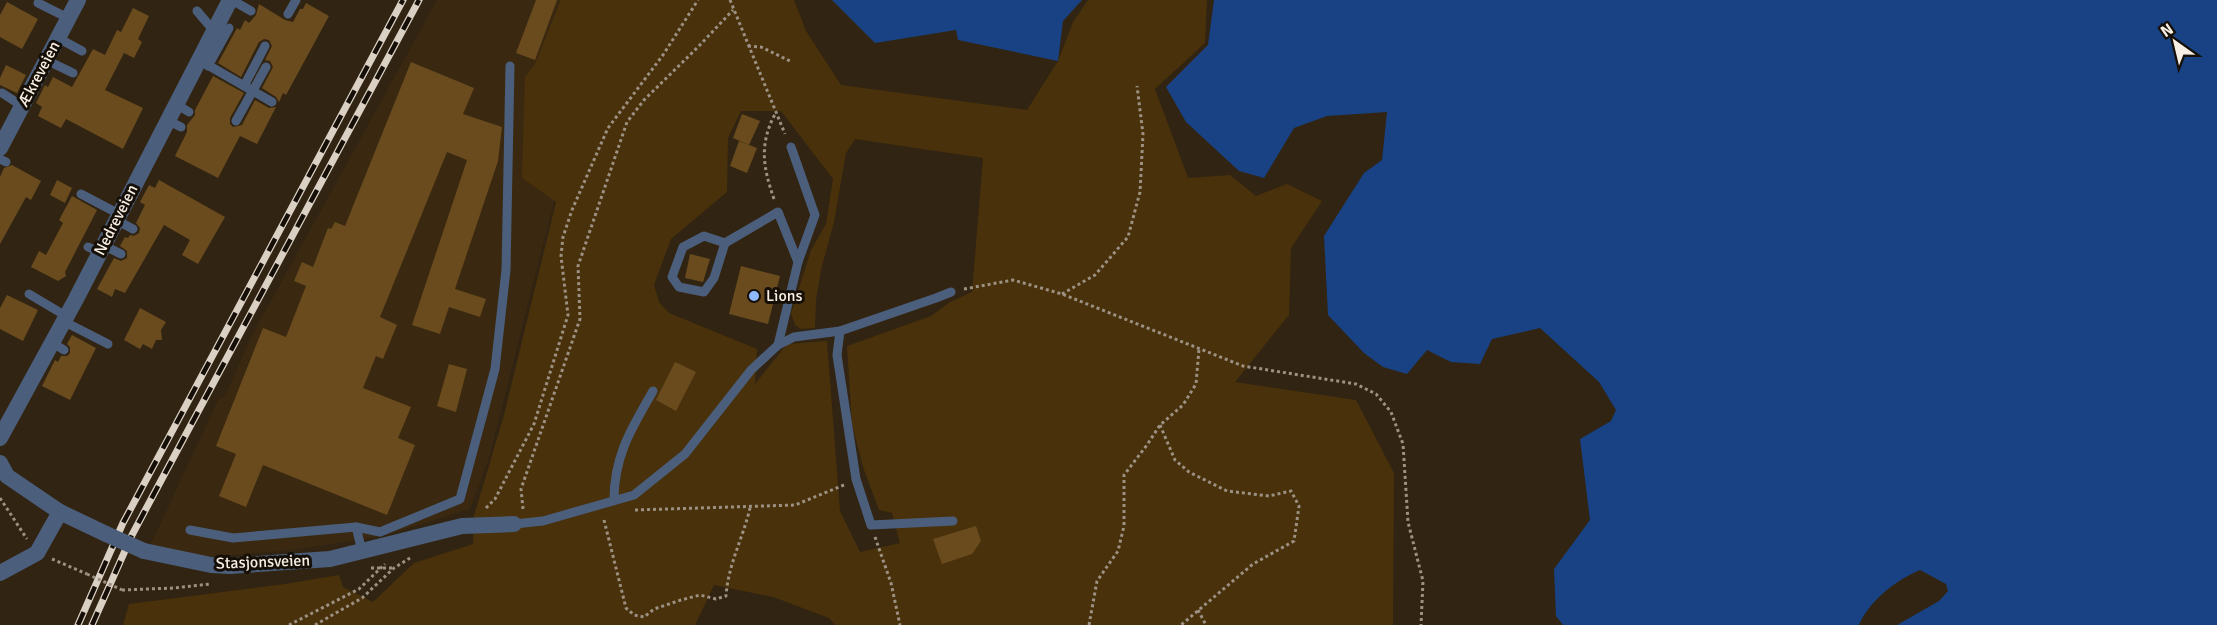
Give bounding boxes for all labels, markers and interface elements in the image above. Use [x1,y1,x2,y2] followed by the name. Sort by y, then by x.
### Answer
[2145,12,2205,72] north arrow
[2157,19,2177,42] text: N
[13,38,65,110] street label: Ækreveien
[90,181,142,259] street label: Nedreveien
[766,286,802,306] place label: Lions
[747,289,761,303] marker: Lions
[216,550,310,574] street label: Stasjonsveien

